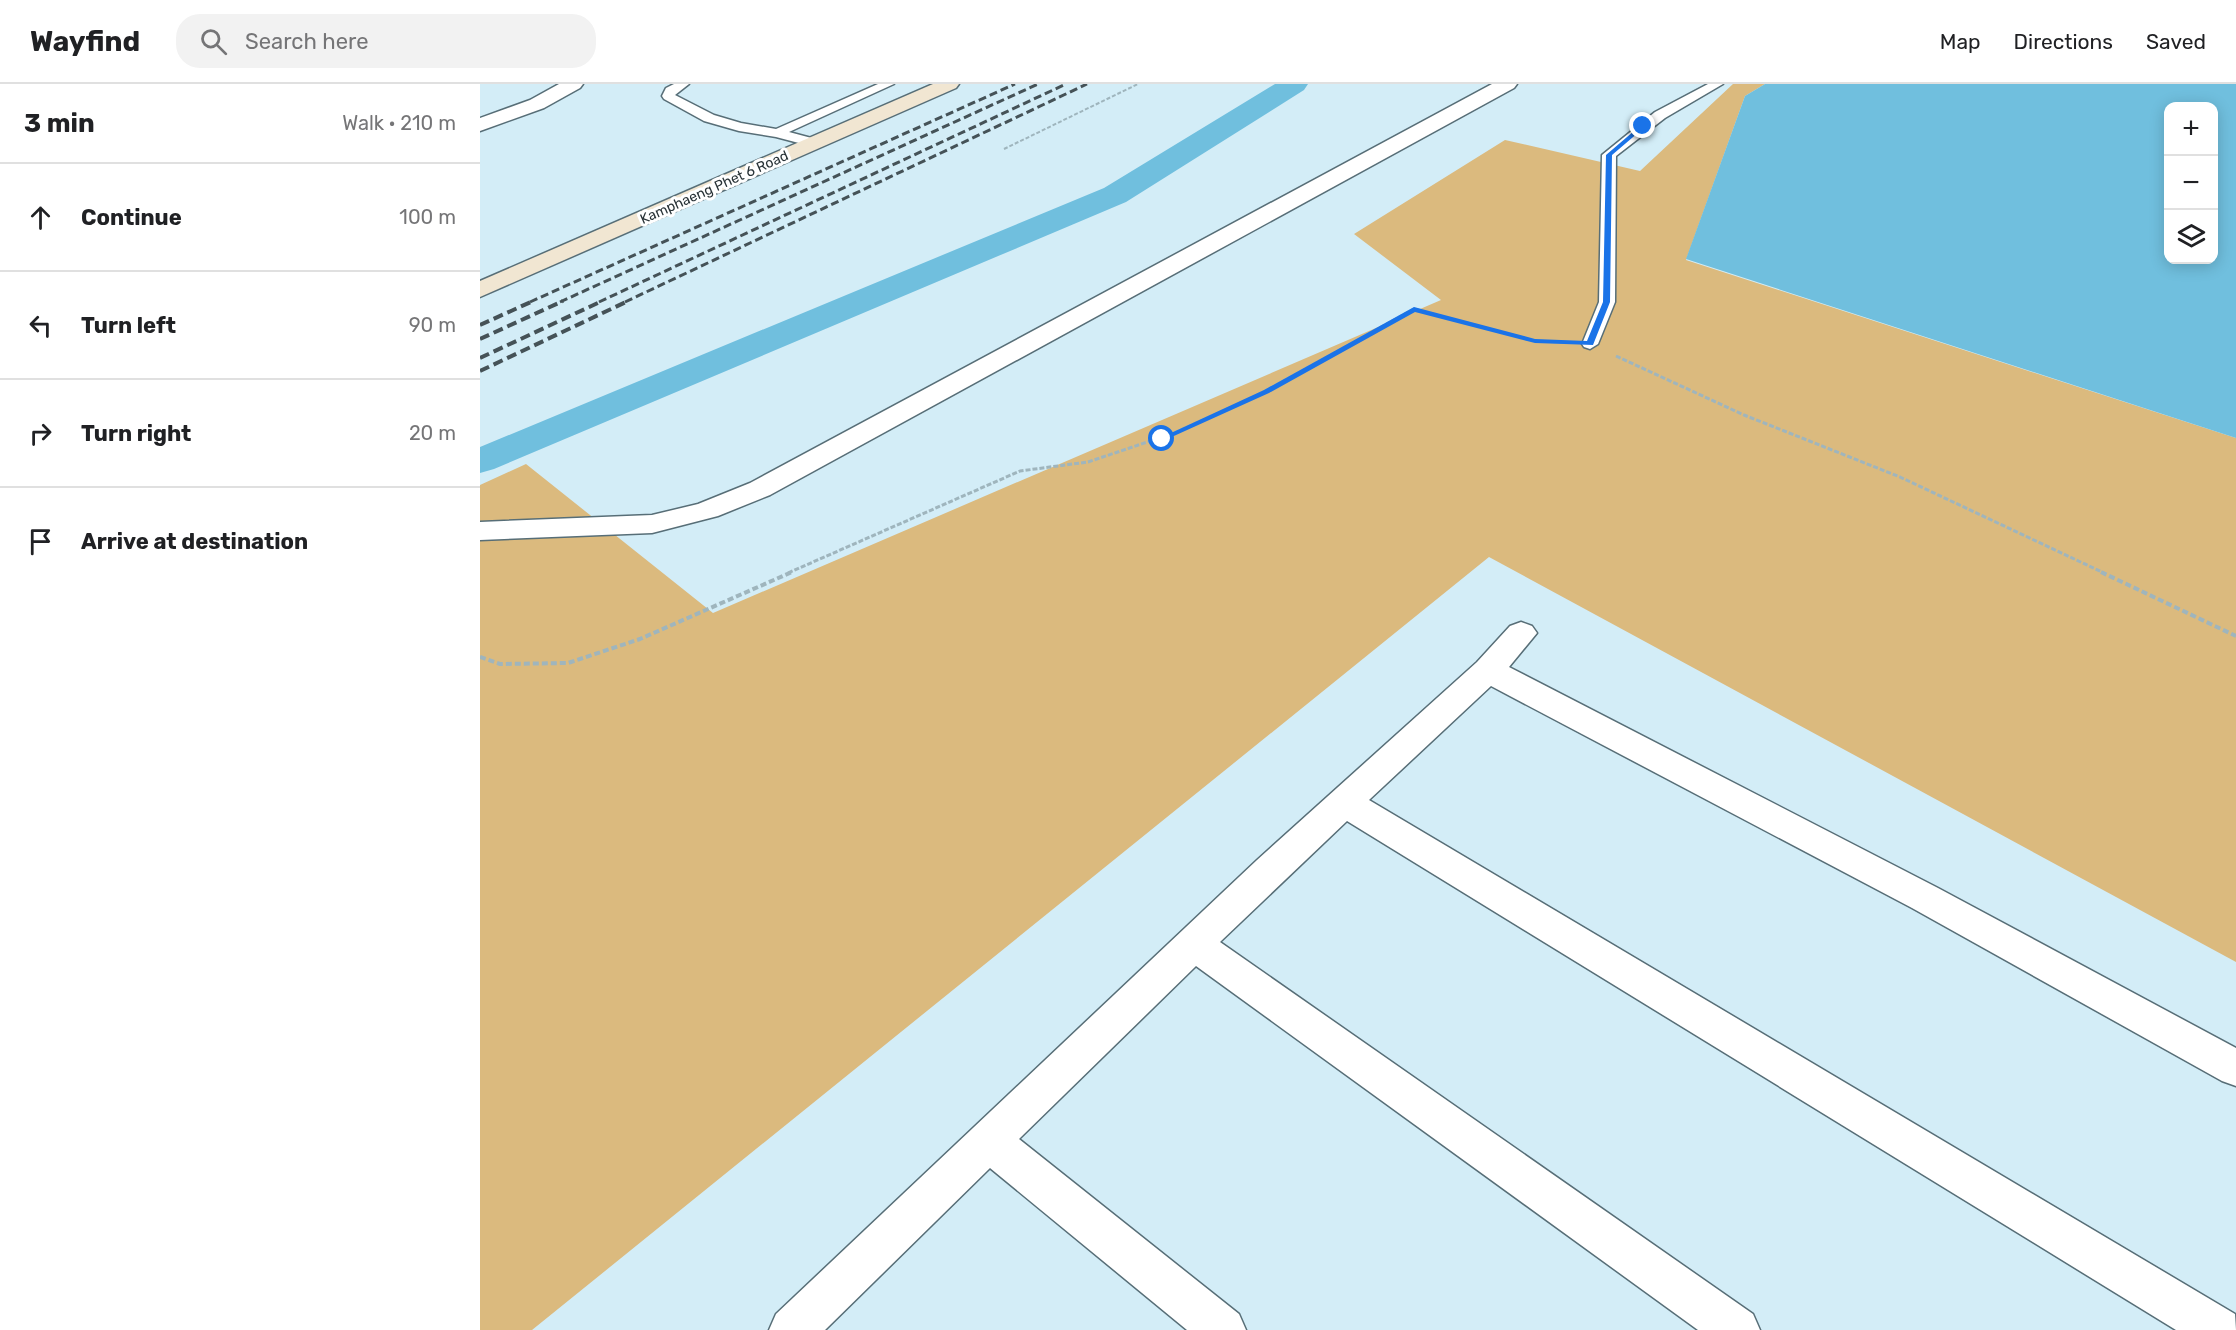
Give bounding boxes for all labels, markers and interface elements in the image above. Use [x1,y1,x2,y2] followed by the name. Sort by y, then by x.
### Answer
[176,14,596,68] search box
[30,25,140,58] text: Wayfind
[197,25,230,58] icon: search
[245,28,369,55] text: Search here
[1940,29,1981,54] text: Map
[2014,29,2113,54] text: Directions
[2146,29,2206,54] text: Saved
[2164,102,2218,264] map controls
[2164,102,2218,156] button: +
[24,108,95,139] text: 3 min
[342,111,456,135] text: Walk · 210 m
[1629,112,1655,138] route end
[637,147,791,228] street label: Kamphaeng Phet 6 Road
[2164,156,2218,210] button: −
[24,201,57,234] icon: ahead
[81,204,182,231] text: Continue
[399,205,456,229] text: 100 m
[2164,210,2218,264] button: layers
[24,309,57,342] icon: left
[81,312,176,339] text: Turn left
[409,313,456,337] text: 90 m
[24,417,57,450] icon: right
[81,420,191,447] text: Turn right
[409,421,456,445] text: 20 m
[1148,425,1174,451] route start
[24,525,57,558] icon: arrive
[81,528,308,555] text: Arrive at destination

